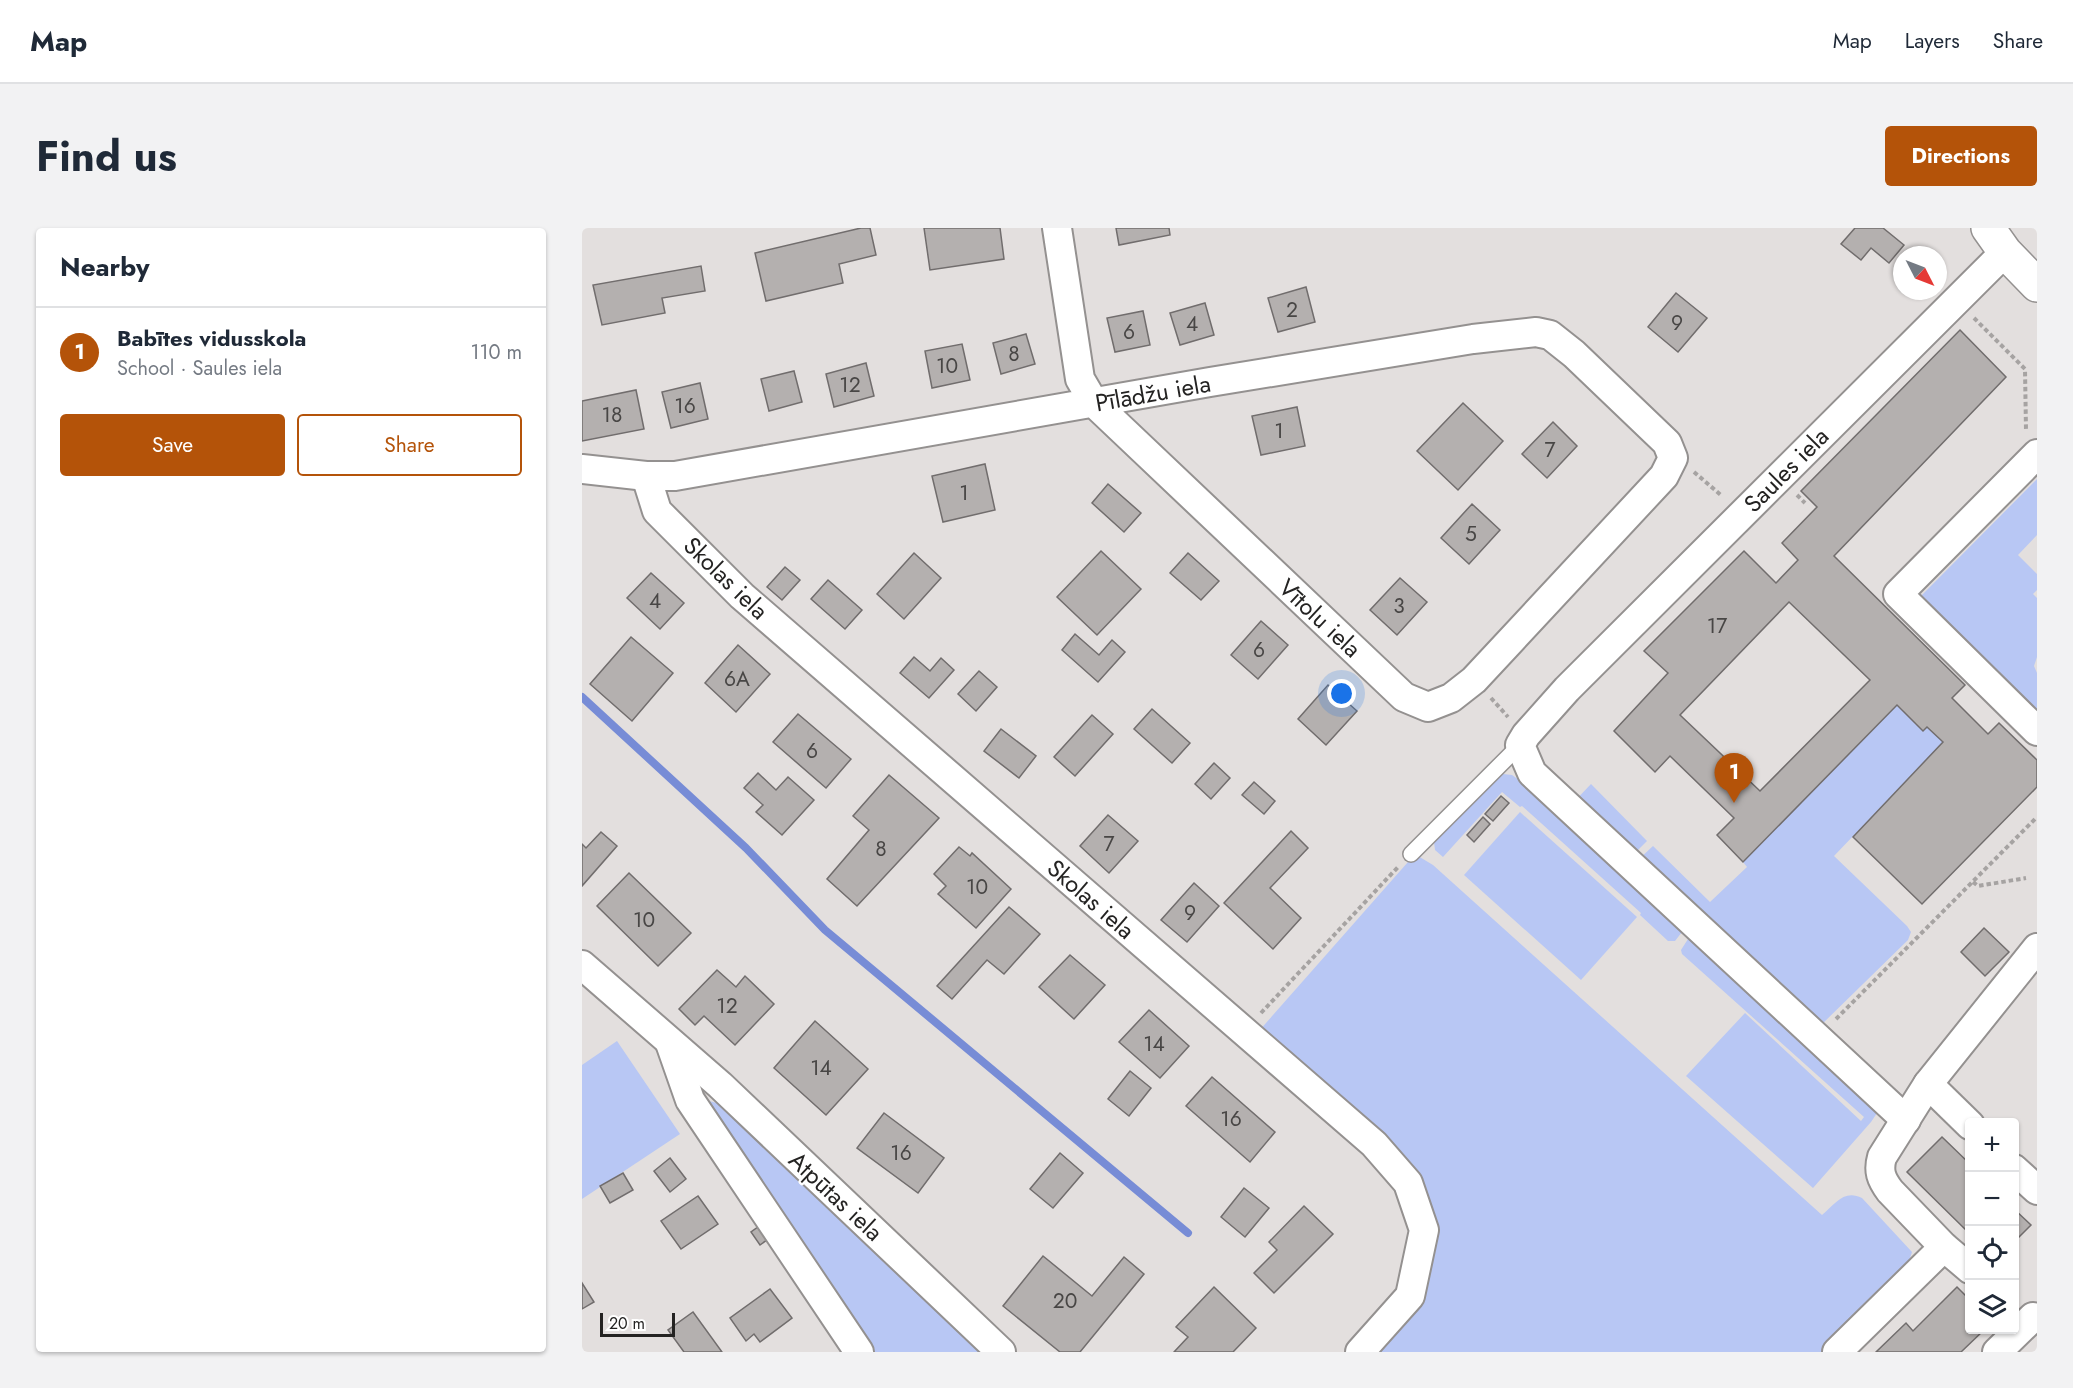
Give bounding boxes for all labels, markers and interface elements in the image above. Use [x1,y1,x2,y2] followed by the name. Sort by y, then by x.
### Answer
[30,21,87,62] text: Map
[1833,26,1872,56] text: Map
[1905,26,1960,56] text: Layers
[1993,26,2043,56] text: Share
[36,126,177,187] text: Find us
[1885,126,2037,186] button: Directions
[1893,246,1947,300] north arrow
[60,248,149,286] text: Nearby
[1286,295,1298,325] house number: 2
[1671,308,1683,338] house number: 9
[1186,309,1198,339] house number: 4
[1123,317,1135,347] house number: 6
[117,322,306,354] text: Babītes vidusskola
[74,338,85,367] text: 1
[470,338,522,367] text: 110 m
[1008,339,1020,369] house number: 8
[936,351,958,381] house number: 10
[117,354,282,383] text: School · Saules iela
[1093,366,1213,420] street label: Pīlādžu iela
[839,370,861,400] house number: 12
[674,391,696,421] house number: 16
[602,400,622,430] house number: 18
[60,414,285,476] button: Save
[297,414,522,476] button: Share
[1274,416,1284,446] house number: 1
[1736,420,1836,520] street label: Saules iela
[1544,435,1556,465] house number: 7
[959,478,969,508] house number: 1
[1465,519,1477,549] house number: 5
[676,529,776,627] street label: Skolas iela
[1271,570,1369,666] street label: Vītolu iela
[649,586,661,616] house number: 4
[1393,591,1405,621] house number: 3
[1707,611,1727,641] house number: 17
[1253,635,1265,665] house number: 6
[724,664,750,694] house number: 6A
[1327,679,1356,708] your location
[806,736,818,766] house number: 6
[1714,754,1754,803] pin: 1
[1103,829,1115,859] house number: 7
[875,834,887,864] house number: 8
[1039,851,1143,947] street label: Skolas iela
[966,872,988,902] house number: 10
[1184,898,1196,928] house number: 9
[633,905,655,935] house number: 10
[716,991,738,1021] house number: 12
[1143,1029,1165,1059] house number: 14
[810,1053,832,1083] house number: 14
[1220,1104,1242,1134] house number: 16
[1965,1118,2019,1334] map controls
[1965,1118,2019,1172] button: +
[890,1138,912,1168] house number: 16
[781,1143,891,1249] street label: Atpūtas iela
[1965,1172,2019,1226] button: −
[1965,1226,2019,1280] button: locate
[1965,1280,2019,1334] button: layers
[1053,1286,1077,1316] house number: 20
[600,1310,675,1338] scale bar
[609,1312,645,1335] text: 20 m

